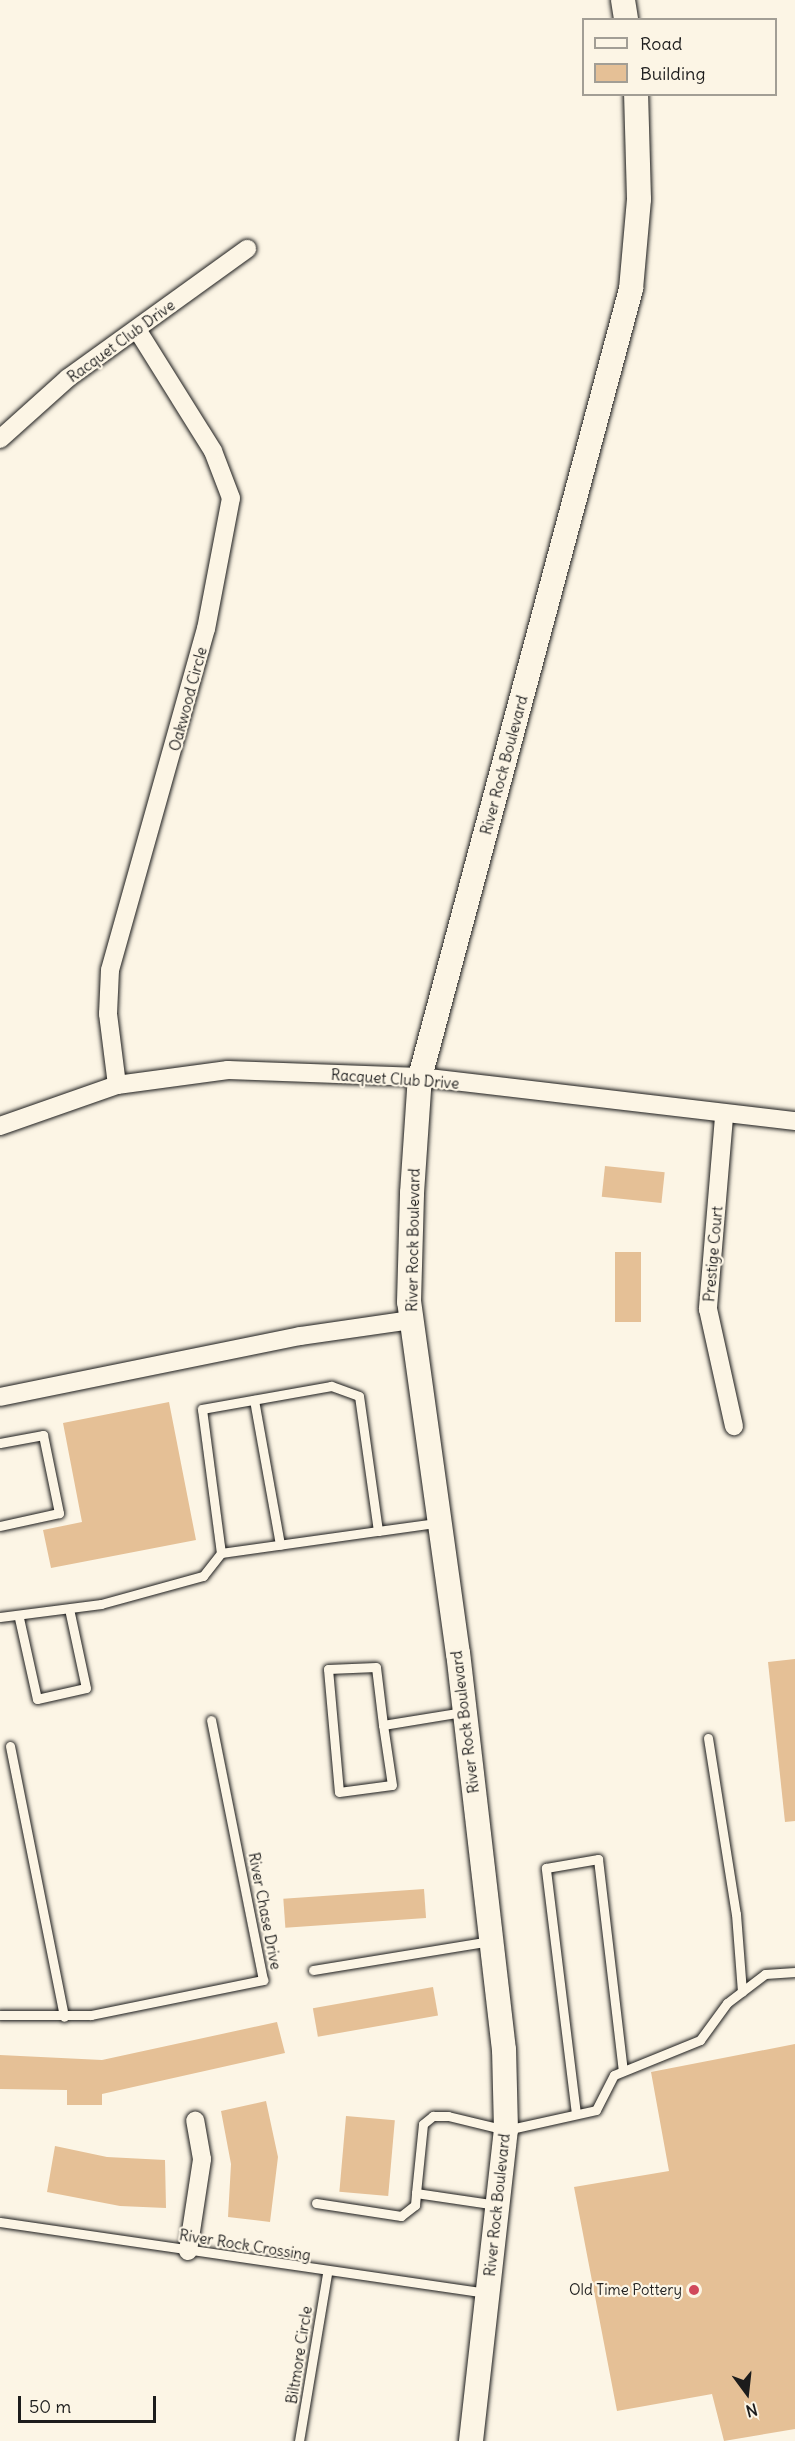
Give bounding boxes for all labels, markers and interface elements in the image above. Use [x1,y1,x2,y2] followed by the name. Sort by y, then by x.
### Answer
[582,18,777,96] legend
[640,32,682,55] text: Road
[640,62,705,85] text: Building
[64,296,178,386] street label: Racquet Club Drive
[165,645,211,753] street label: Oakwood Circle
[477,693,531,837] street label: River Rock Boulevard
[330,1066,460,1092] street label: Racquet Club Drive
[403,1168,423,1312] street label: River Rock Boulevard
[700,1205,726,1303] street label: Prestige Court
[447,1650,483,1794] street label: River Rock Boulevard
[245,1851,285,1971] street label: River Chase Drive
[481,2133,513,2277] street label: River Rock Boulevard
[178,2226,312,2264] street label: River Rock Crossing
[569,2281,682,2299] place label: Old Time Pottery
[687,2283,701,2297] marker: Old Time Pottery
[282,2305,316,2405] street label: Biltmore Circle
[717,2363,777,2423] north arrow
[21,2384,159,2422] scale bar
[29,2395,71,2418] text: 50 m
[744,2399,760,2421] text: N

